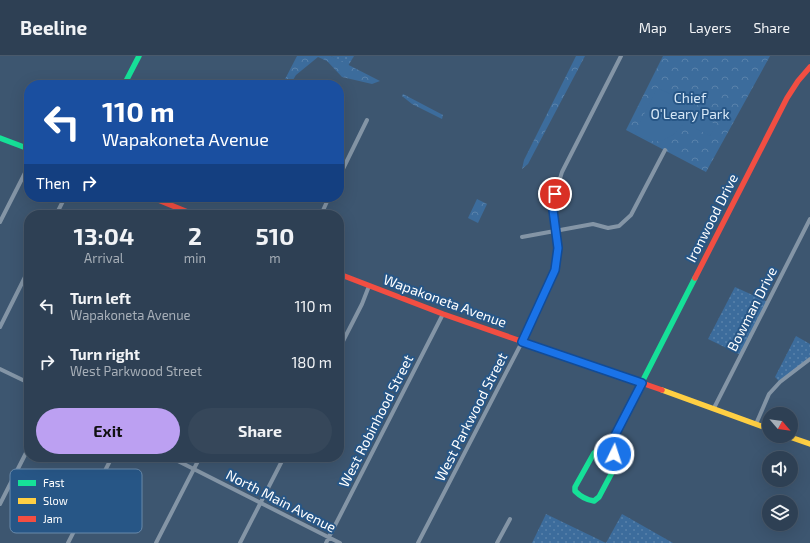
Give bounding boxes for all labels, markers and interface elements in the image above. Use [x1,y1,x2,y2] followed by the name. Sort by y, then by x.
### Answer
[20,16,87,39] text: Beeline
[639,19,667,36] text: Map
[689,19,731,36] text: Layers
[753,19,790,36] text: Share
[650,89,730,122] park label: Chief O'Leary Park
[102,94,175,128] text: 110 m
[36,96,88,148] icon: left
[102,128,269,150] text: Wapakoneta Avenue
[682,171,741,265] street label: Ironwood Drive
[78,172,100,194] icon: right
[36,174,70,192] text: Then
[538,177,572,211] pin
[544,183,566,205] icon: arrive
[74,221,134,250] text: 13:04
[188,221,202,250] text: 2
[256,221,294,250] text: 510
[84,250,124,266] text: Arrival
[184,250,206,266] text: min
[269,250,281,266] text: m
[723,264,780,354] street label: Bowman Drive
[381,270,509,331] street label: Wapakoneta Avenue
[70,289,131,307] text: Turn left
[36,295,58,317] icon: left
[295,297,332,315] text: 110 m
[70,307,191,323] text: Wapakoneta Avenue
[70,345,140,363] text: Turn right
[431,350,510,484] street label: West Parkwood Street
[36,351,58,373] icon: right
[335,352,416,490] street label: West Robinhood Street
[291,353,332,371] text: 180 m
[70,363,202,379] text: West Parkwood Street
[762,407,798,443] north arrow
[762,407,798,531] map controls
[36,408,180,454] button: Exit
[188,408,332,454] button: Share
[593,433,635,475] position arrow
[762,451,798,487] button: sound
[223,465,339,536] street label: North Main Avenue
[10,469,142,533] legend
[43,476,65,489] text: Fast
[43,494,68,507] text: Slow
[762,495,798,531] button: layers
[43,512,62,525] text: Jam

